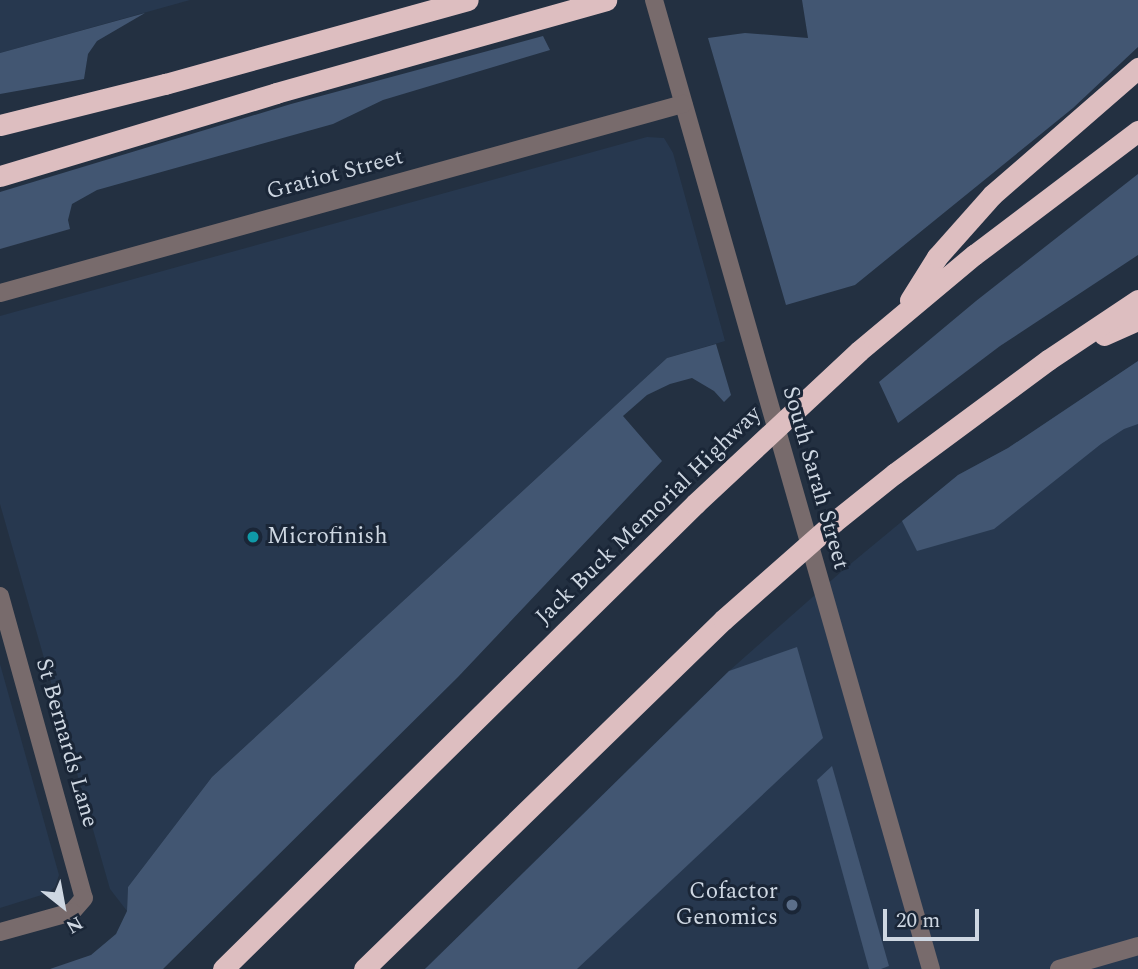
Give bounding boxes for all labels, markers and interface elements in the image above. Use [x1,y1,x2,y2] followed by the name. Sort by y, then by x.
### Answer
[264,144,406,206] street label: Gratiot Street
[776,383,854,573] street label: South Sarah Street
[530,401,768,631] street label: Jack Buck Memorial Highway
[267,523,388,551] place label: Microfinish
[245,529,261,545] marker: Microfinish
[29,655,103,831] street label: St Bernards Lane
[28,871,98,941] north arrow
[676,878,778,932] place label: Cofactor Genomics
[886,895,982,939] scale bar
[784,897,800,913] marker: Cofactor Genomics
[896,905,940,937] text: 20 m
[60,908,88,941] text: N

